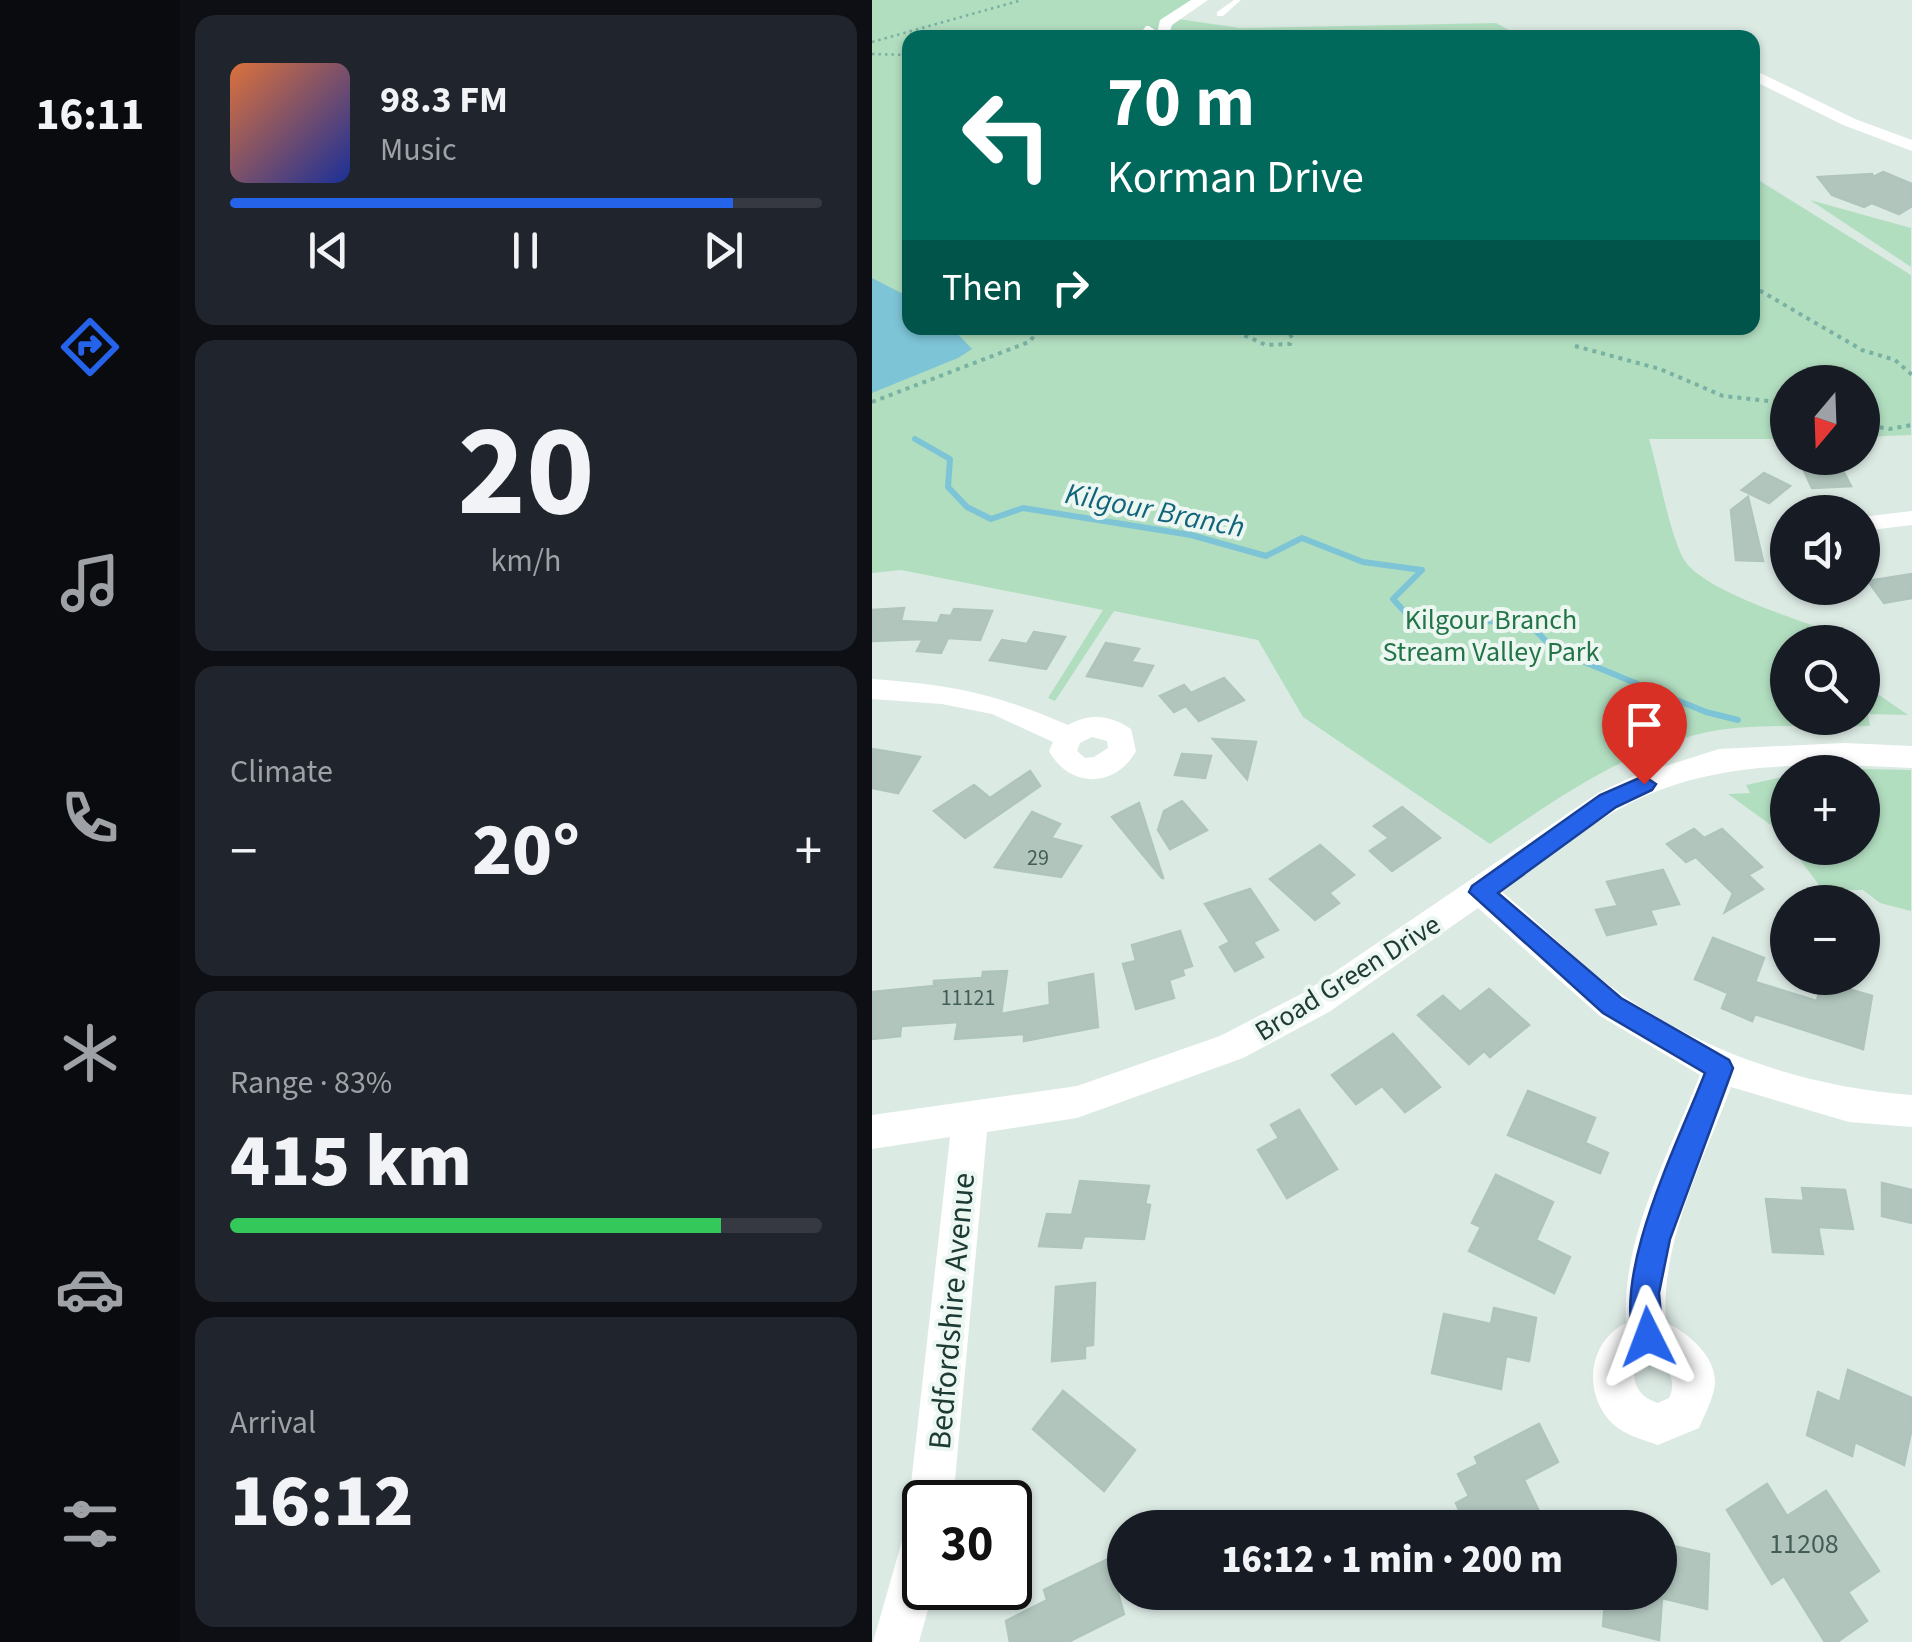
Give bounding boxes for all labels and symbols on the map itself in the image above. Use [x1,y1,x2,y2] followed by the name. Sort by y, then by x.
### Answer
[1770,365,1880,475] north arrow
[1061,472,1248,549] water label: Kilgour Branch
[1383,600,1600,672] park label: Kilgour Branch Stream Valley Park
[1602,682,1687,785] pin
[1027,842,1049,874] house number: 29
[1247,905,1448,1051] street label: Broad Green Drive
[941,982,995,1014] house number: 11121
[917,1171,987,1451] street label: Bedfordshire Avenue
[1596,1285,1700,1389] position arrow
[902,1480,1032,1610] speed limit sign: 30
[1769,1524,1839,1564] house number: 11208

